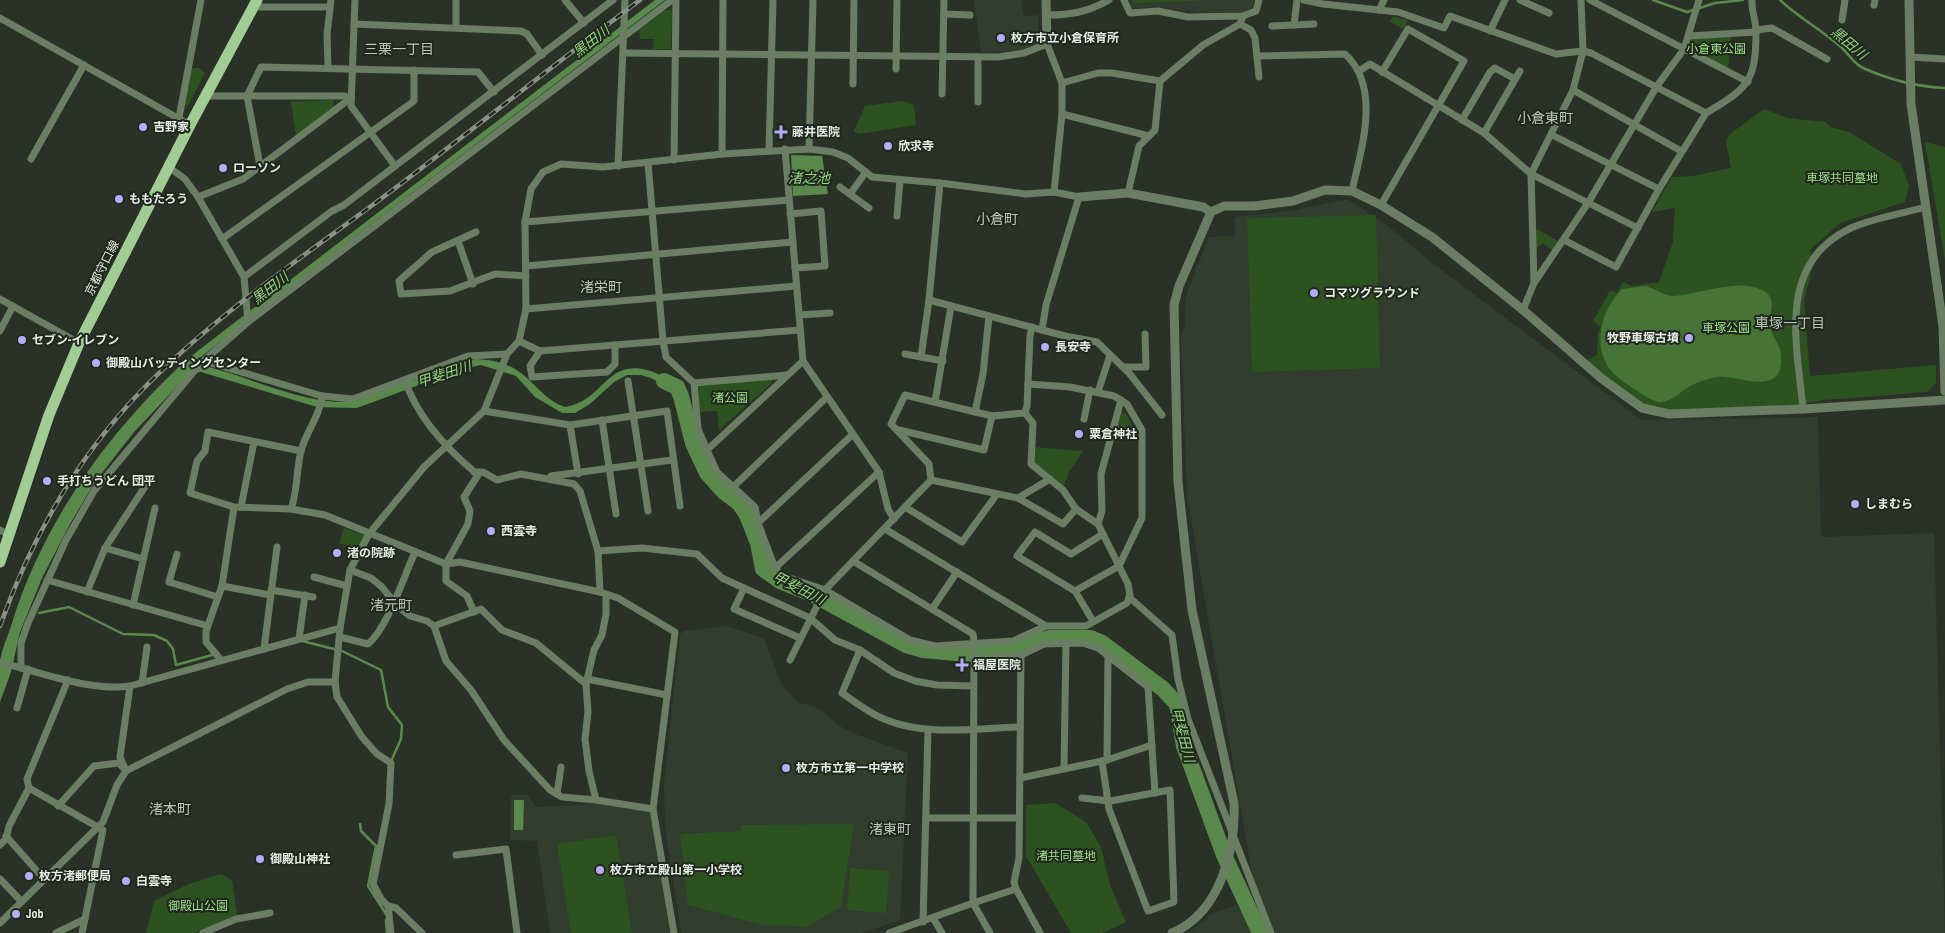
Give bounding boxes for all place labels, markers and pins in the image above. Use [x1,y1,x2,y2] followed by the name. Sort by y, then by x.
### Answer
[1011,30,1119,46] place label: 枚方市立小倉保育所
[995,32,1007,44] marker: 枚方市立小倉保育所
[153,119,189,135] place label: 吉野家
[137,121,149,133] marker: 吉野家
[792,124,840,140] place label: 藤井医院
[774,125,788,139] marker: 藤井医院
[898,138,934,154] place label: 欣求寺
[882,140,894,152] marker: 欣求寺
[233,160,281,176] place label: ローソン
[217,162,229,174] marker: ローソン
[129,191,188,207] place label: ももたろう
[113,193,125,205] marker: ももたろう
[1324,285,1420,301] place label: コマツグラウンド
[1308,287,1320,299] marker: コマツグラウンド
[1607,330,1679,346] place label: 牧野車塚古墳
[32,332,119,348] place label: セブン-イレブン
[1683,332,1695,344] marker: 牧野車塚古墳
[16,334,28,346] marker: セブン-イレブン
[1055,339,1091,355] place label: 長安寺
[1039,341,1051,353] marker: 長安寺
[106,355,261,371] place label: 御殿山バッティングセンター
[90,357,102,369] marker: 御殿山バッティングセンター
[1089,426,1137,442] place label: 粟倉神社
[1073,428,1085,440] marker: 粟倉神社
[57,473,156,489] place label: 手打ちうどん 団平
[41,475,53,487] marker: 手打ちうどん 団平
[1865,496,1913,512] place label: しまむら
[1849,498,1861,510] marker: しまむら
[501,523,537,539] place label: 西雲寺
[485,525,497,537] marker: 西雲寺
[347,545,395,561] place label: 渚の院跡
[331,547,343,559] marker: 渚の院跡
[973,657,1021,673] place label: 福屋医院
[955,658,969,672] marker: 福屋医院
[796,760,904,776] place label: 枚方市立第一中学校
[780,762,792,774] marker: 枚方市立第一中学校
[270,851,330,867] place label: 御殿山神社
[254,853,266,865] marker: 御殿山神社
[610,862,742,878] place label: 枚方市立殿山第一小学校
[594,864,606,876] marker: 枚方市立殿山第一小学校
[39,868,111,884] place label: 枚方渚郵便局
[23,870,35,882] marker: 枚方渚郵便局
[136,873,172,889] place label: 白雲寺
[120,875,132,887] marker: 白雲寺
[26,906,44,922] place label: Job
[10,908,22,920] marker: Job

